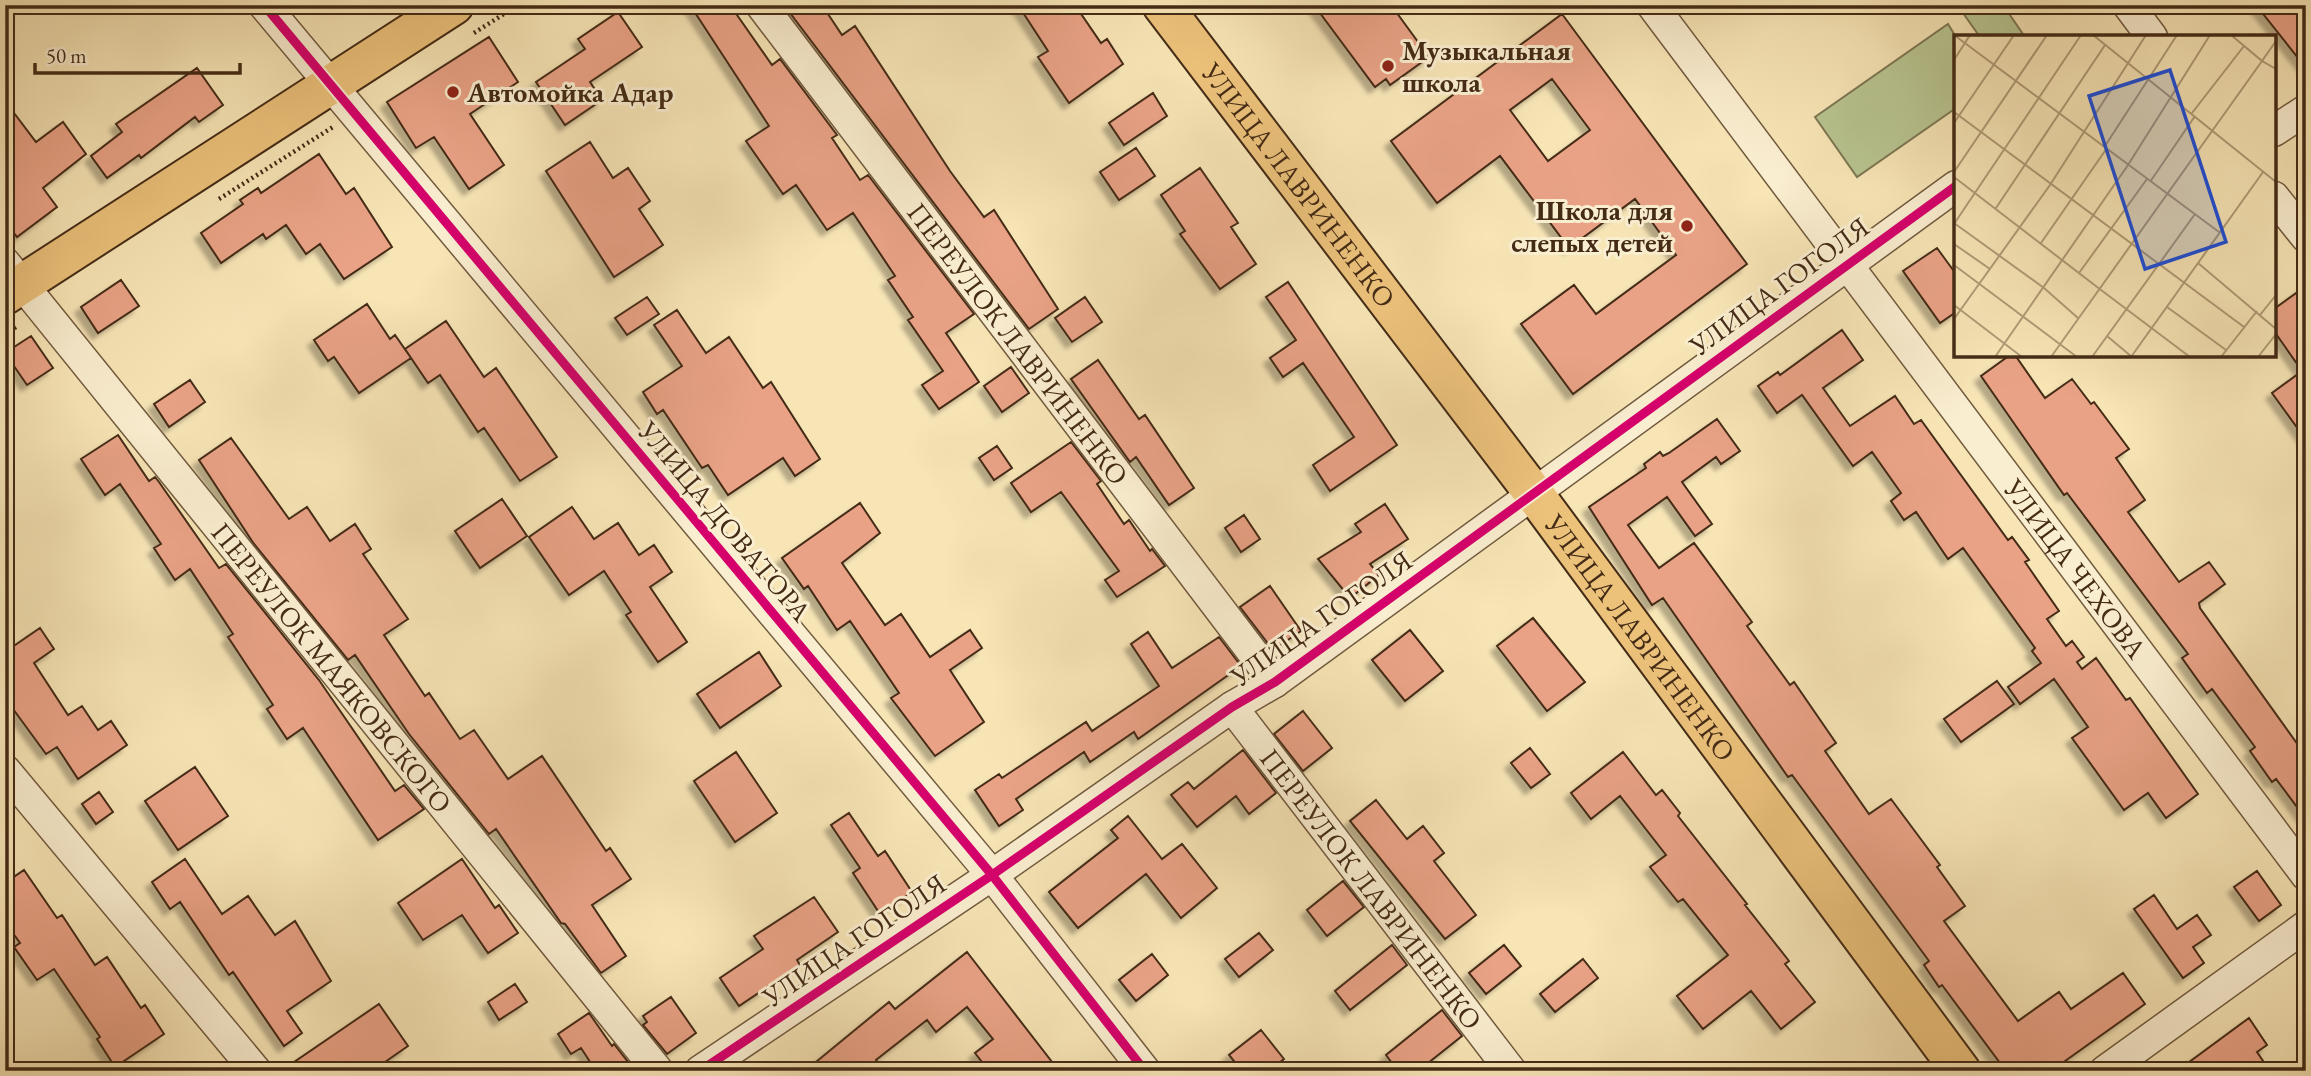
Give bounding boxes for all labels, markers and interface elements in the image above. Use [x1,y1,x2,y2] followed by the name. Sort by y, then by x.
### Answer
[35,32,240,76] scale bar
[1402,32,1571,100] place label: Музыкальная школа
[1954,35,2276,357] inset map
[46,42,87,69] text: 50 m
[1194,54,1404,315] street label: УЛИЦА ЛАВРИНЕНКО
[1380,58,1396,74] marker: Музыкальная школа
[466,74,673,110] place label: Автомойка Адар
[445,84,461,100] marker: Автомойка Адар
[1511,192,1673,260] place label: Школа для слепых детей
[899,195,1137,492] street label: ПЕРЕУЛОК ЛАВРИНЕНКО
[1681,209,1876,364] street label: УЛИЦА ГОГОЛЯ
[1679,218,1695,234] marker: Школа для слепых детей
[630,412,820,629] street label: УЛИЦА ДОВАТОРА
[1996,471,2155,666] street label: УЛИЦА ЧЕХОВА
[1537,506,1744,768] street label: УЛИЦА ЛАВРИНЕНКО
[203,515,460,820] street label: ПЕРЕУЛОК МАЯКОВСКОГО
[1222,542,1419,695] street label: УЛИЦА ГОГОЛЯ
[1252,741,1491,1037] street label: ПЕРЕУЛОК ЛАВРИНЕНКО
[755,865,953,1015] street label: УЛИЦА ГОГОЛЯ

